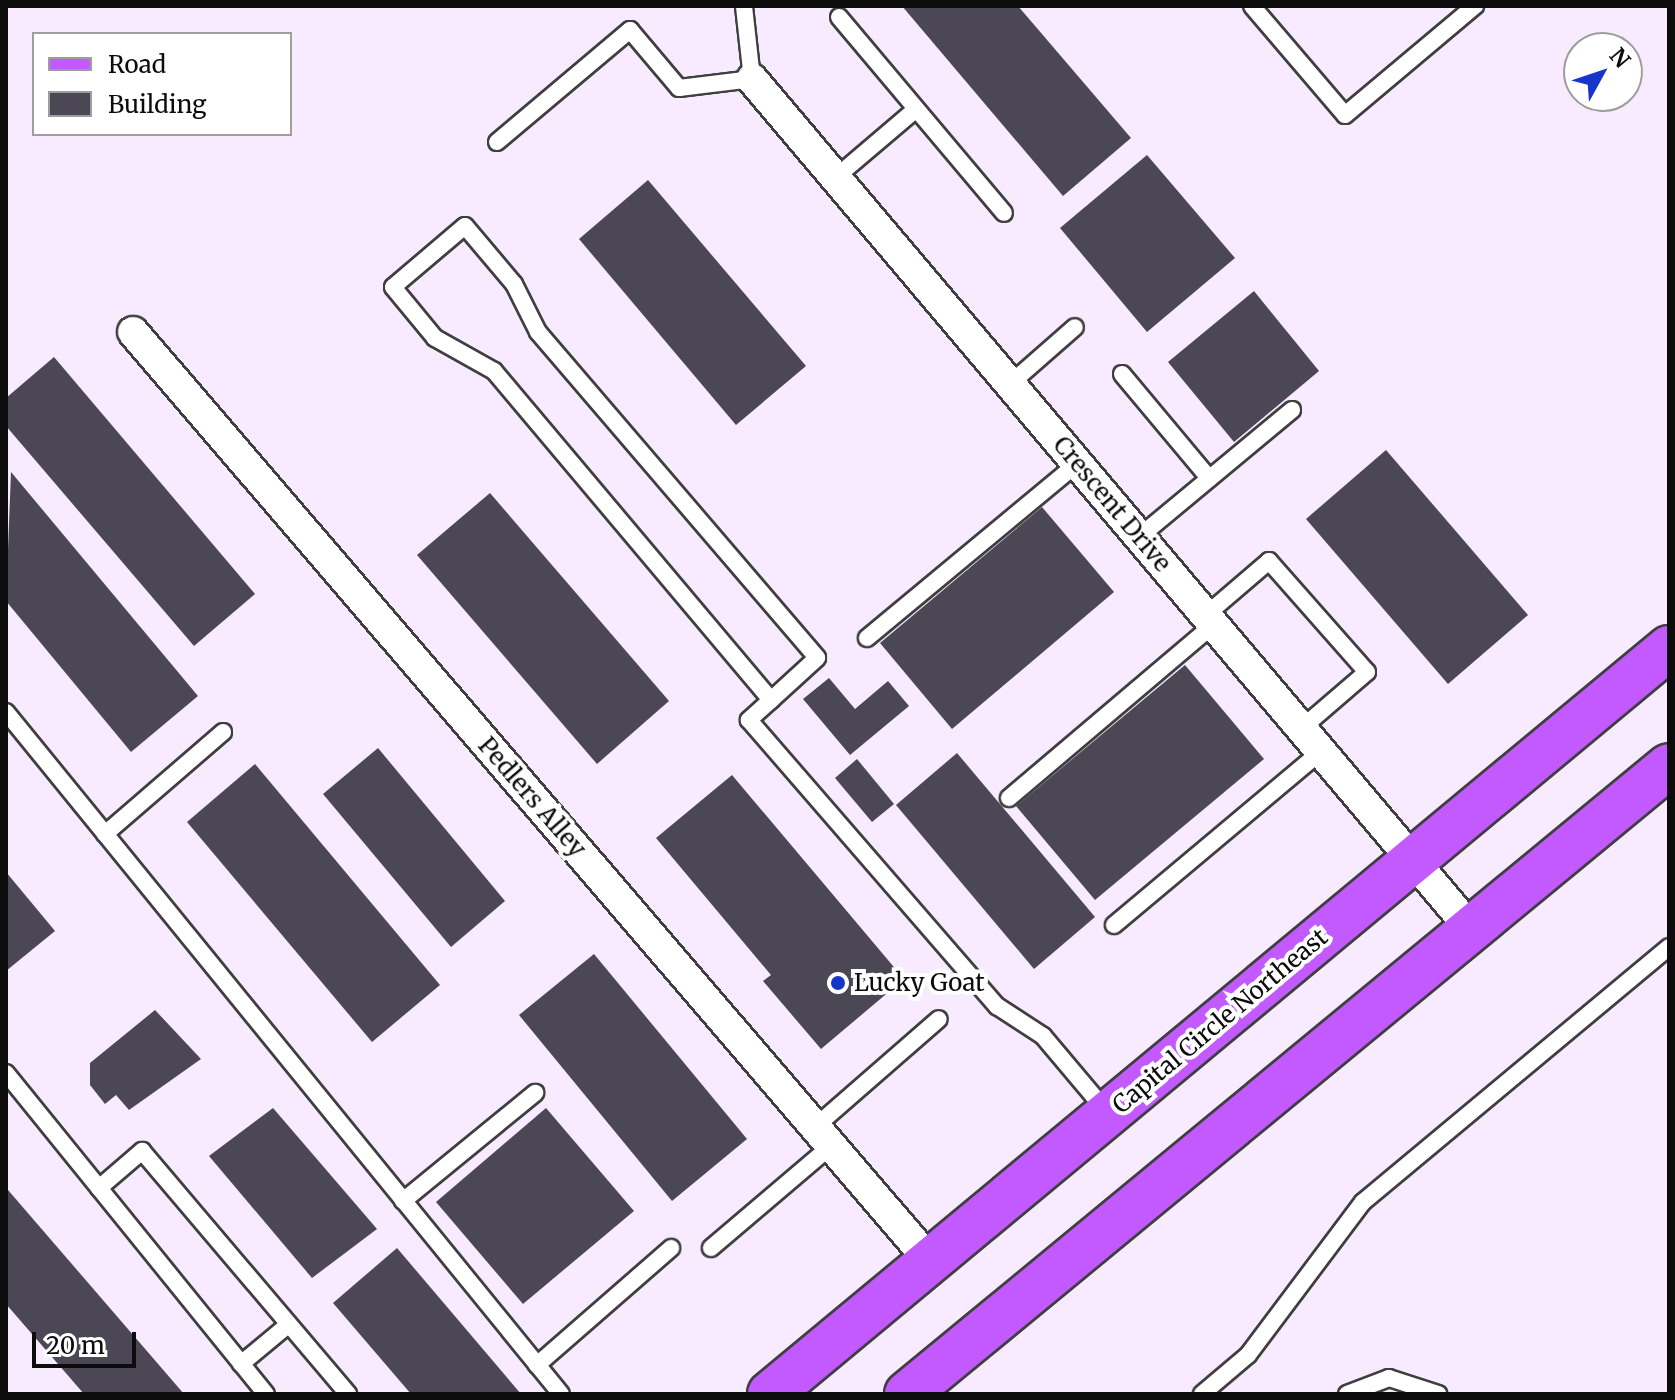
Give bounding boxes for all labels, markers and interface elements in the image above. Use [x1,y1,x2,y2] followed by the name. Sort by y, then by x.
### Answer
[32,32,292,136] legend
[1563,32,1643,112] north arrow
[1604,42,1636,74] text: N
[108,49,166,80] text: Road
[108,89,207,120] text: Building
[1047,431,1177,577] street label: Crescent Drive
[472,731,592,863] street label: Pedlers Alley
[1107,923,1333,1119] street label: Capital Circle Northeast
[854,969,985,997] place label: Lucky Goat
[829,974,847,992] marker: Lucky Goat
[36,1316,140,1366] scale bar
[46,1330,105,1361] text: 20 m

